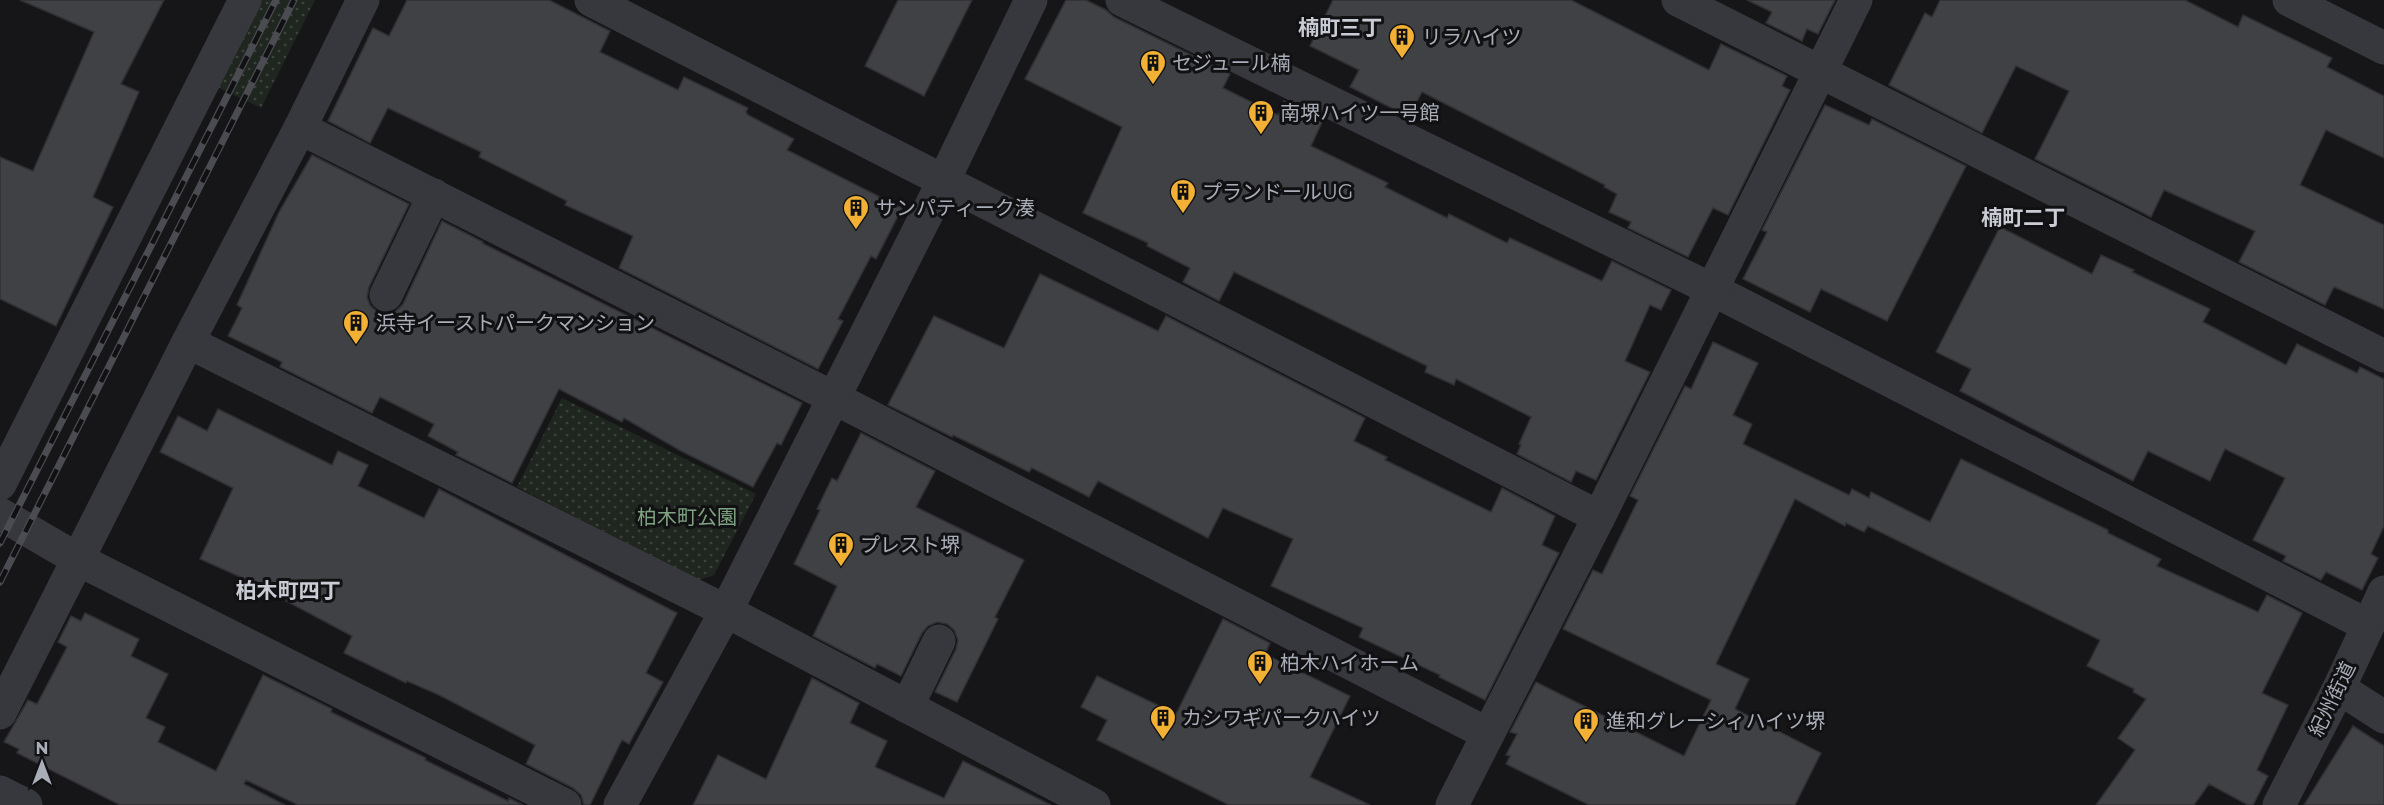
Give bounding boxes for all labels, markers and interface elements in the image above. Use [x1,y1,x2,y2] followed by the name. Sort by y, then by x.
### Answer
[1298,15,1382,40] district label: 楠町三丁
[1387,22,1417,60] building icon: リラハイツ
[1422,25,1521,49] place label: リラハイツ
[1138,48,1168,86] building icon: セジュール楠
[1172,51,1291,75] place label: セジュール楠
[1246,98,1276,136] building icon: 南堺ハイツ一号館
[1280,101,1440,125] place label: 南堺ハイツ一号館
[1168,177,1198,215] building icon: プランドールUG
[1202,180,1353,204] place label: プランドールUG
[841,193,871,231] building icon: サンパティーク湊
[876,196,1035,220] place label: サンパティーク湊
[1981,205,2065,230] district label: 楠町二丁
[341,308,371,346] building icon: 浜寺イーストパークマンション
[376,311,655,335] place label: 浜寺イーストパークマンション
[637,505,737,529] park label: 柏木町公園
[826,530,856,568] building icon: プレスト堺
[860,533,960,557] place label: プレスト堺
[236,578,341,603] district label: 柏木町四丁
[1245,648,1275,686] building icon: 柏木ハイホーム
[1280,651,1419,675] place label: 柏木ハイホーム
[2304,658,2360,740] street label: 紀州街道
[1148,703,1178,741] building icon: カシワギパークハイツ
[1182,706,1381,730] place label: カシワギパークハイツ
[1571,706,1601,744] building icon: 進和グレーシィハイツ堺
[1606,709,1825,733] place label: 進和グレーシィハイツ堺
[12,733,72,793] north arrow
[36,739,48,758] text: N

